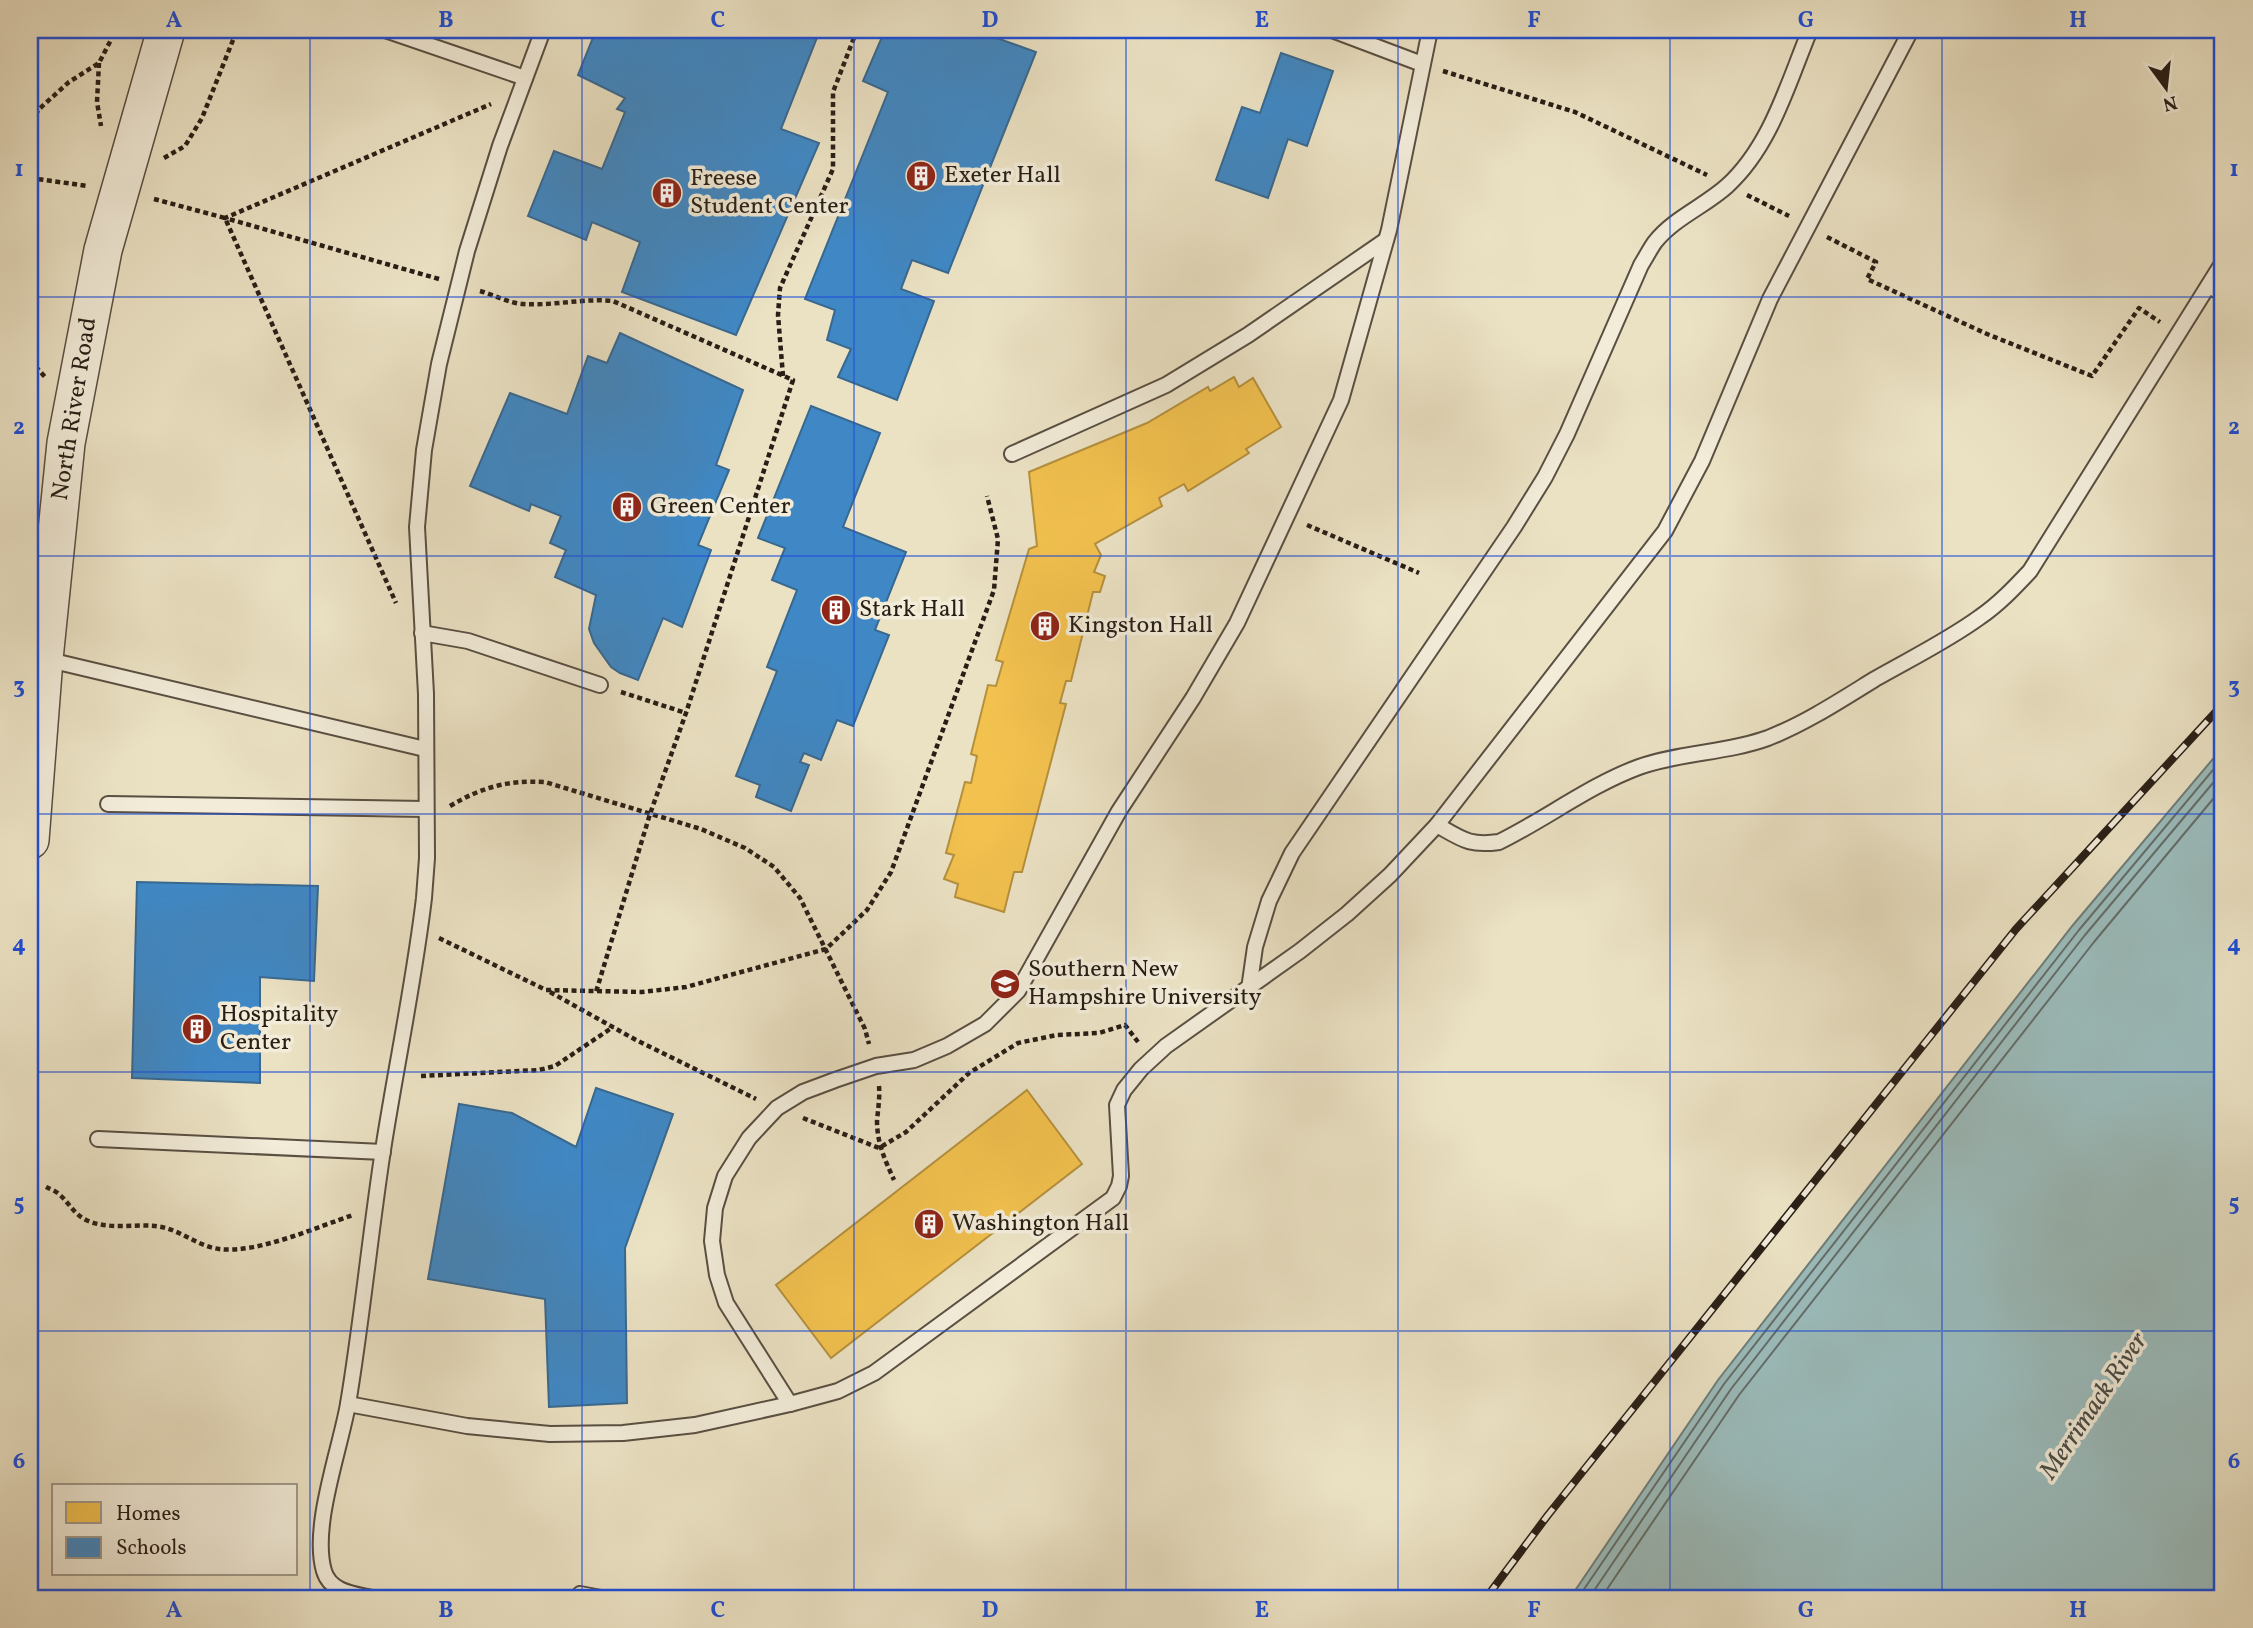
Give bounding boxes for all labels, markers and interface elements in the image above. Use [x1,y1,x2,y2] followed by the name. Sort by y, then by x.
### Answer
[166,5,182,37] text: A
[438,5,454,37] text: B
[711,5,725,37] text: C
[982,5,999,37] text: D
[1255,5,1269,37] text: E
[1527,5,1541,37] text: F
[1798,5,1814,37] text: G
[2069,5,2087,37] text: H
[2130,52,2200,122] north arrow
[2160,88,2180,117] text: N
[14,154,24,186] text: 1
[2229,154,2239,186] text: 1
[904,159,938,193] building icon: Exeter Hall
[944,159,1061,193] place label: Exeter Hall
[690,162,849,224] place label: Freese Student Center
[650,176,684,210] building icon: Freese Student Center
[44,315,106,503] street label: North River Road
[13,412,25,444] text: 2
[2228,412,2240,444] text: 2
[610,490,644,524] building icon: Green Center
[650,490,790,524] place label: Green Center
[819,593,853,627] building icon: Stark Hall
[859,593,965,627] place label: Stark Hall
[1028,609,1062,643] building icon: Kingston Hall
[1068,609,1213,643] place label: Kingston Hall
[13,671,25,703] text: 3
[2228,671,2240,703] text: 3
[12,929,26,961] text: 4
[2227,929,2241,961] text: 4
[1028,953,1262,1015] place label: Southern New Hampshire University
[988,967,1022,1001] school or university icon: Southern New Hampshire University
[220,998,338,1060] place label: Hospitality Center
[180,1012,214,1046] building icon: Hospitality Center
[13,1188,25,1220] text: 5
[2228,1188,2240,1220] text: 5
[912,1207,946,1241] building icon: Washington Hall
[952,1207,1129,1241] place label: Washington Hall
[2031,1325,2157,1487] water label: Merrimack River
[13,1446,25,1478] text: 6
[2228,1446,2240,1478] text: 6
[52,1484,298,1576] legend
[116,1500,181,1529] text: Homes
[116,1534,186,1563] text: Schools
[166,1595,182,1627] text: A
[438,1595,454,1627] text: B
[711,1595,725,1627] text: C
[982,1595,999,1627] text: D
[1255,1595,1269,1627] text: E
[1527,1595,1541,1627] text: F
[1798,1595,1814,1627] text: G
[2069,1595,2087,1627] text: H

